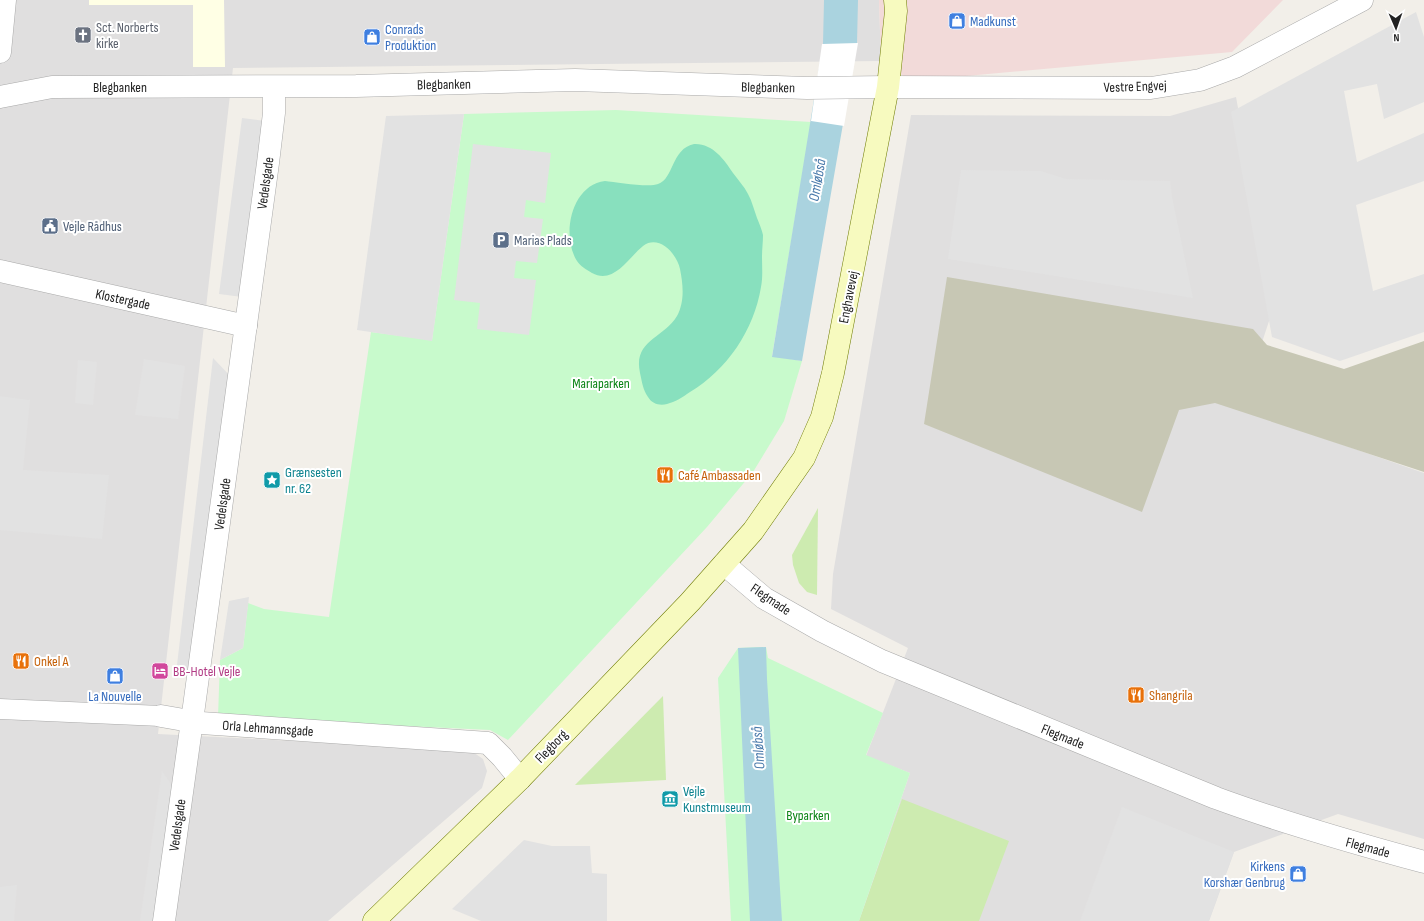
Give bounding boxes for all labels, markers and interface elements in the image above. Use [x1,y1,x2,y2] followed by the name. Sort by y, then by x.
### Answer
[1376,8,1416,48] north arrow
[947,11,967,31] shop icon: Madkunst
[970,13,1016,30] place label: Madkunst
[96,19,159,52] place label: Sct. Norberts kirke
[385,21,436,54] place label: Conrads Produktion
[73,25,93,45] church icon: Sct. Norberts kirke
[362,27,382,47] shop icon: Conrads Produktion
[1393,31,1399,44] text: N
[417,76,471,93] street label: Blegbanken
[1103,77,1167,96] street label: Vestre Engvej
[93,79,147,96] street label: Blegbanken
[741,79,795,96] street label: Blegbanken
[253,156,278,210] street label: Vedelsgade
[804,157,831,203] water label: Omløbså
[40,216,60,236] public building icon: Vejle Rådhus
[63,218,122,235] place label: Vejle Rådhus
[491,230,511,250] parking icon: Marias Plads
[514,232,572,249] place label: Marias Plads
[835,270,862,325] street label: Enghavevej
[94,285,152,314] street label: Klostergade
[572,375,630,392] park label: Mariaparken
[285,464,342,497] place label: Grænsesten nr. 62
[655,465,675,485] restaurant icon: Café Ambassaden
[678,467,761,484] place label: Café Ambassaden
[262,470,282,490] place icon: Grænsesten nr. 62
[210,477,235,531] street label: Vedelsgade
[747,580,794,619] street label: Flegmade
[11,651,31,671] restaurant icon: Onkel A
[34,653,69,670] place label: Onkel A
[150,661,170,681] hotel icon: BB-Hotel Vejle
[173,663,240,680] place label: BB-Hotel Vejle
[105,666,125,686] shop icon: La Nouvelle
[1126,685,1146,705] restaurant icon: Shangrila
[1149,687,1193,704] place label: Shangrila
[88,688,142,705] place label: La Nouvelle
[222,717,314,740] street label: Orla Lehmannsgade
[1039,720,1087,753] street label: Flegmade
[531,726,572,767] street label: Flegborg
[748,726,769,770] water label: Omløbså
[683,783,751,816] place label: Vejle Kunstmuseum
[660,789,680,809] museum icon: Vejle Kunstmuseum
[165,798,190,852] street label: Vedelsgade
[786,807,830,824] park label: Byparken
[1344,833,1392,862] street label: Flegmade
[1204,858,1285,891] place label: Kirkens Korshær Genbrug
[1288,864,1308,884] shop icon: Kirkens Korshær Genbrug

